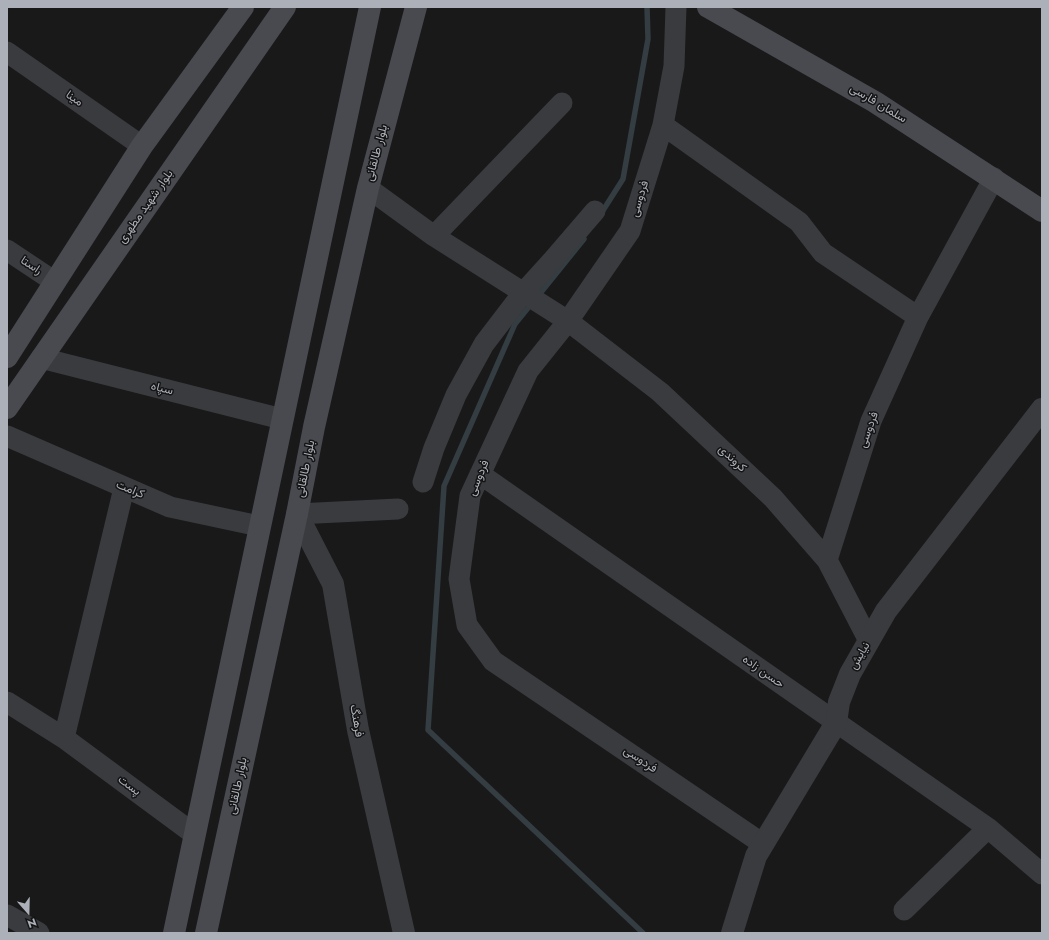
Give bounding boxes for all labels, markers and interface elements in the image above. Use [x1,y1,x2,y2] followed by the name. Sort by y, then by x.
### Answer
[847,81,909,127] street label: سلمان فارسی
[63,88,85,110] street label: مینا
[363,123,391,183] street label: بلوار طالقانی
[115,167,177,247] street label: بلوار شهید مطهری
[628,179,652,219] street label: فردوسی
[17,254,45,278] street label: راستا
[149,379,175,399] street label: سپاه
[856,410,882,450] street label: فردوسی
[293,439,319,499] street label: بلوار طالقانی
[715,442,749,476] street label: کروندی
[465,458,493,498] street label: فردوسی
[114,478,146,502] street label: کرامت
[846,640,874,672] street label: نیایش
[739,652,787,692] street label: حسن زاده
[346,704,366,738] street label: فرهنگ
[620,744,660,776] street label: فردوسی
[225,756,251,816] street label: بلوار طالقانی
[115,773,143,799] street label: پست
[8,892,48,932] north arrow
[25,914,39,932] text: N

